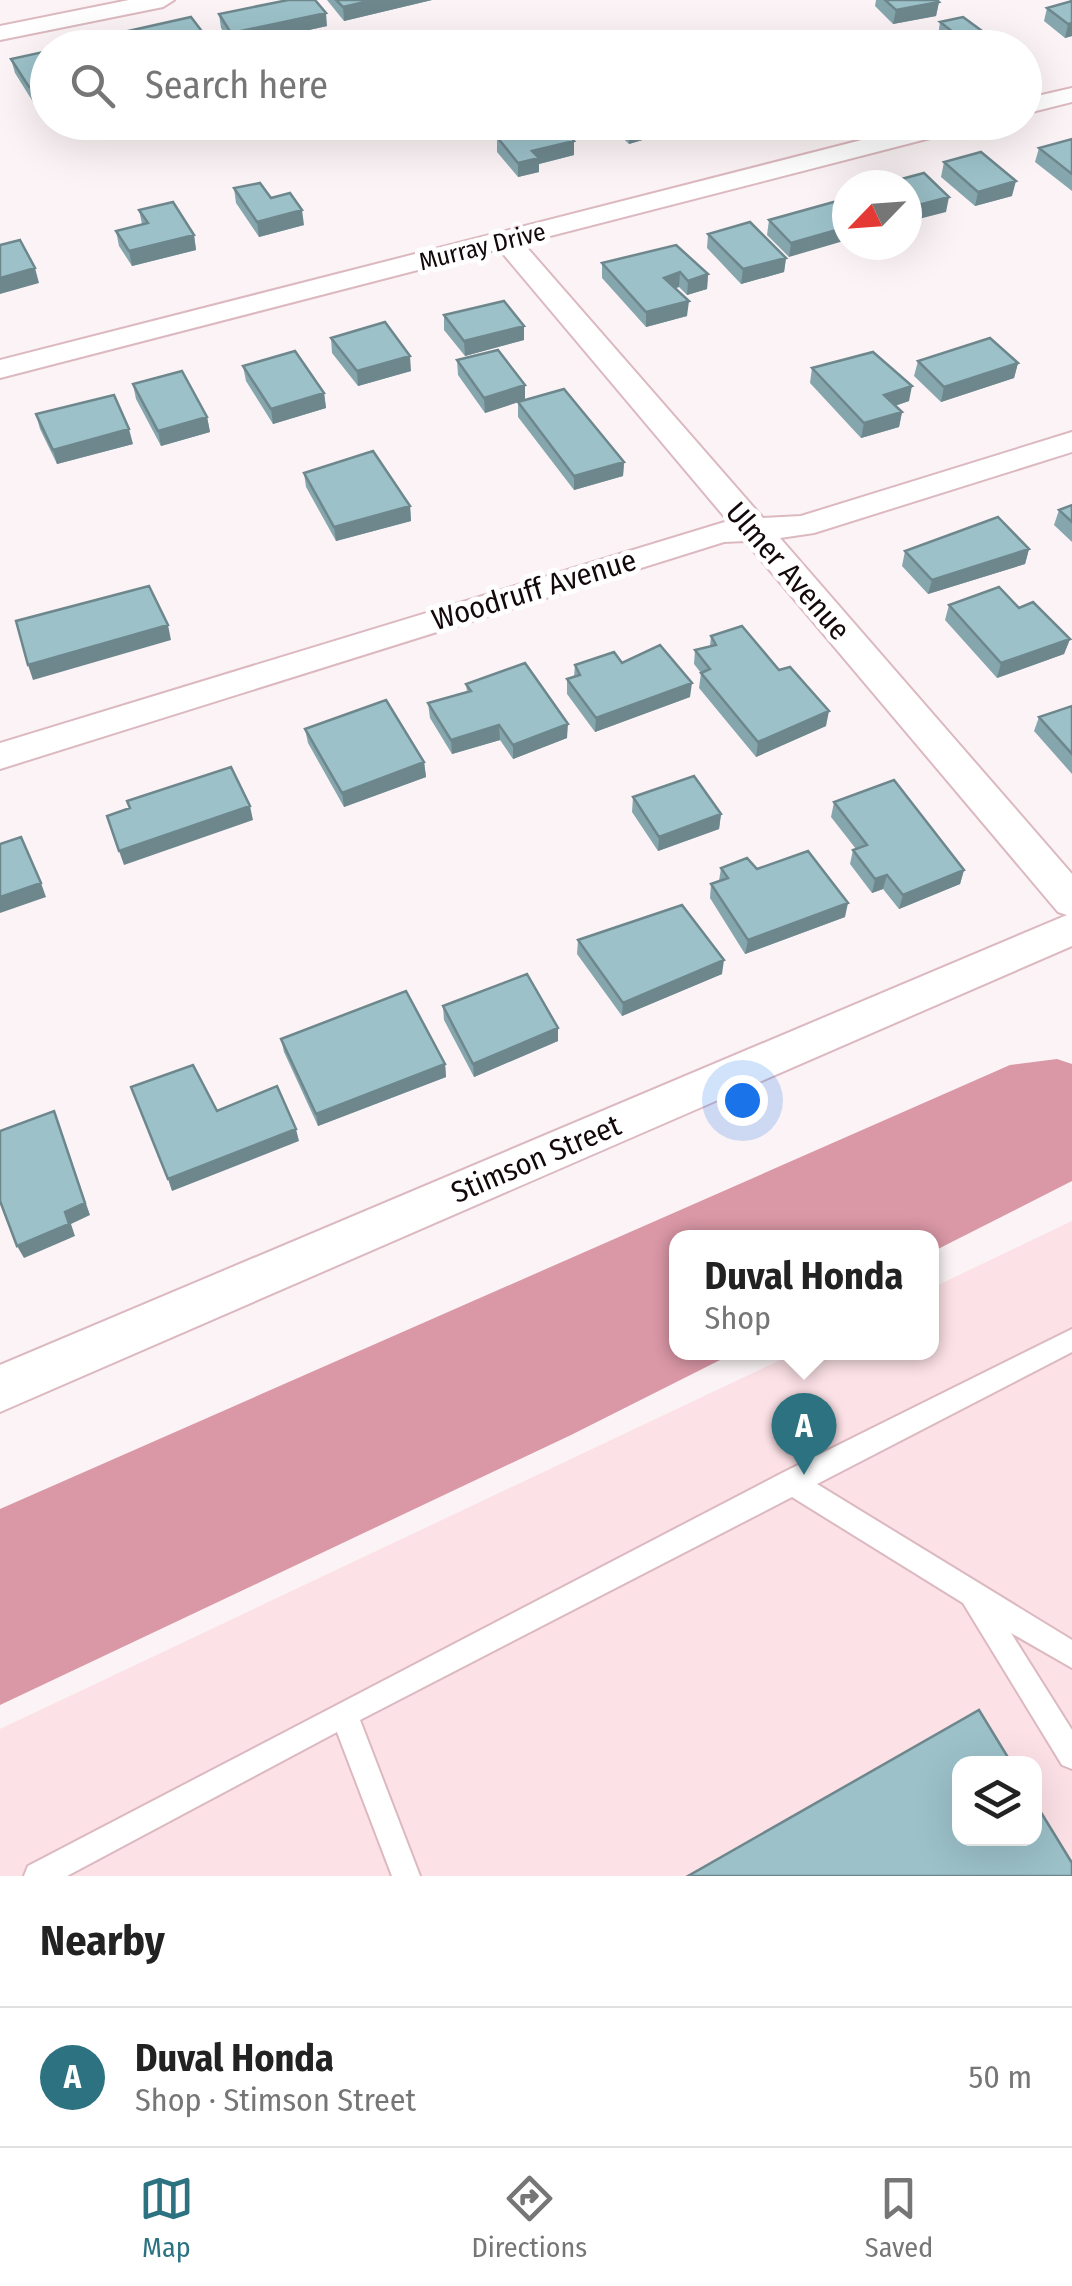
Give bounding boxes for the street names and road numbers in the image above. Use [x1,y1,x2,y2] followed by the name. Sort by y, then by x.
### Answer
[416,217,549,277] street label: Murray Drive
[718,495,858,647] street label: Ulmer Avenue
[428,542,640,638] street label: Woodruff Avenue
[446,1107,626,1211] street label: Stimson Street

